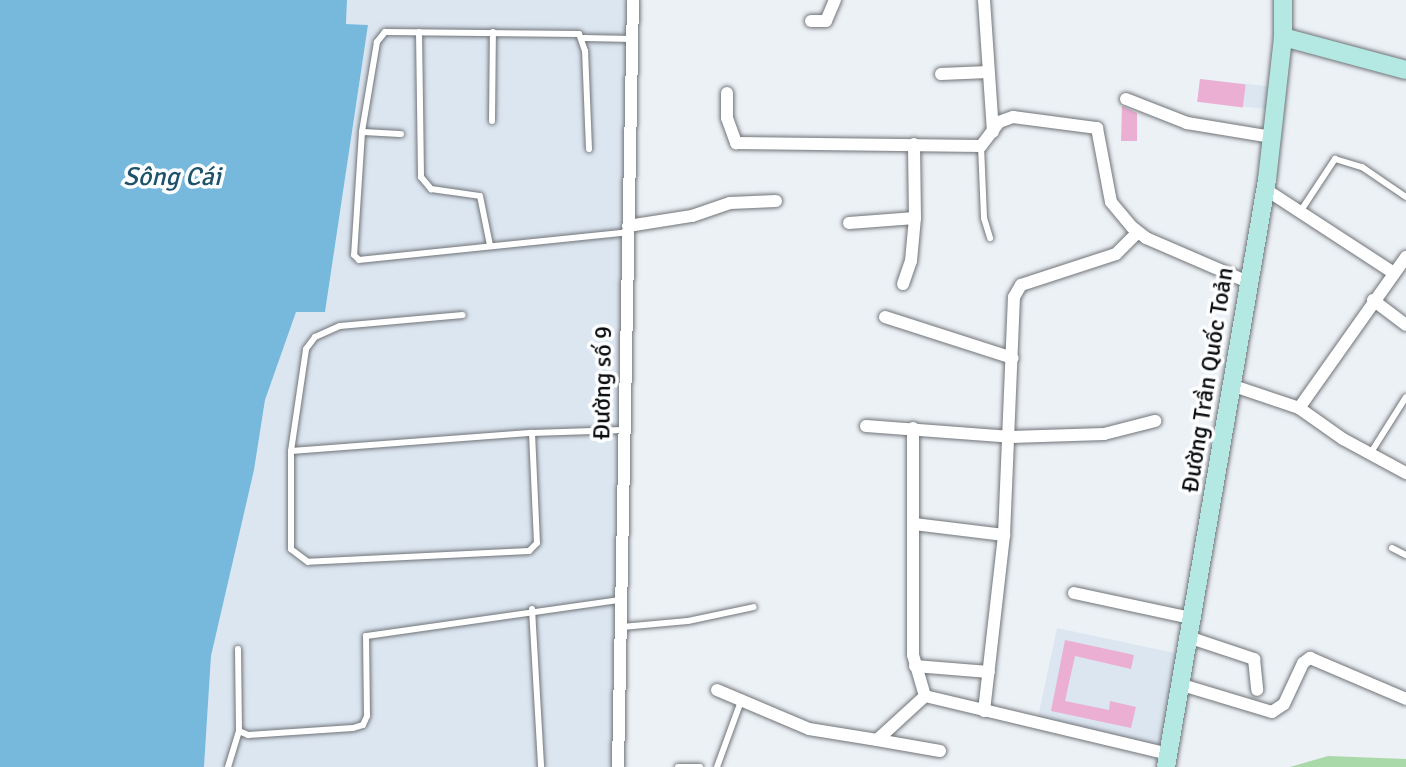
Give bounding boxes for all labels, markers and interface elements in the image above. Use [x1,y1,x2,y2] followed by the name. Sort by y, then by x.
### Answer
[123,162,221,194] water label: Sông Cái
[1176,265,1240,495] street label: Đường Trần Quốc Toản
[588,326,618,440] street label: Đường số 9

